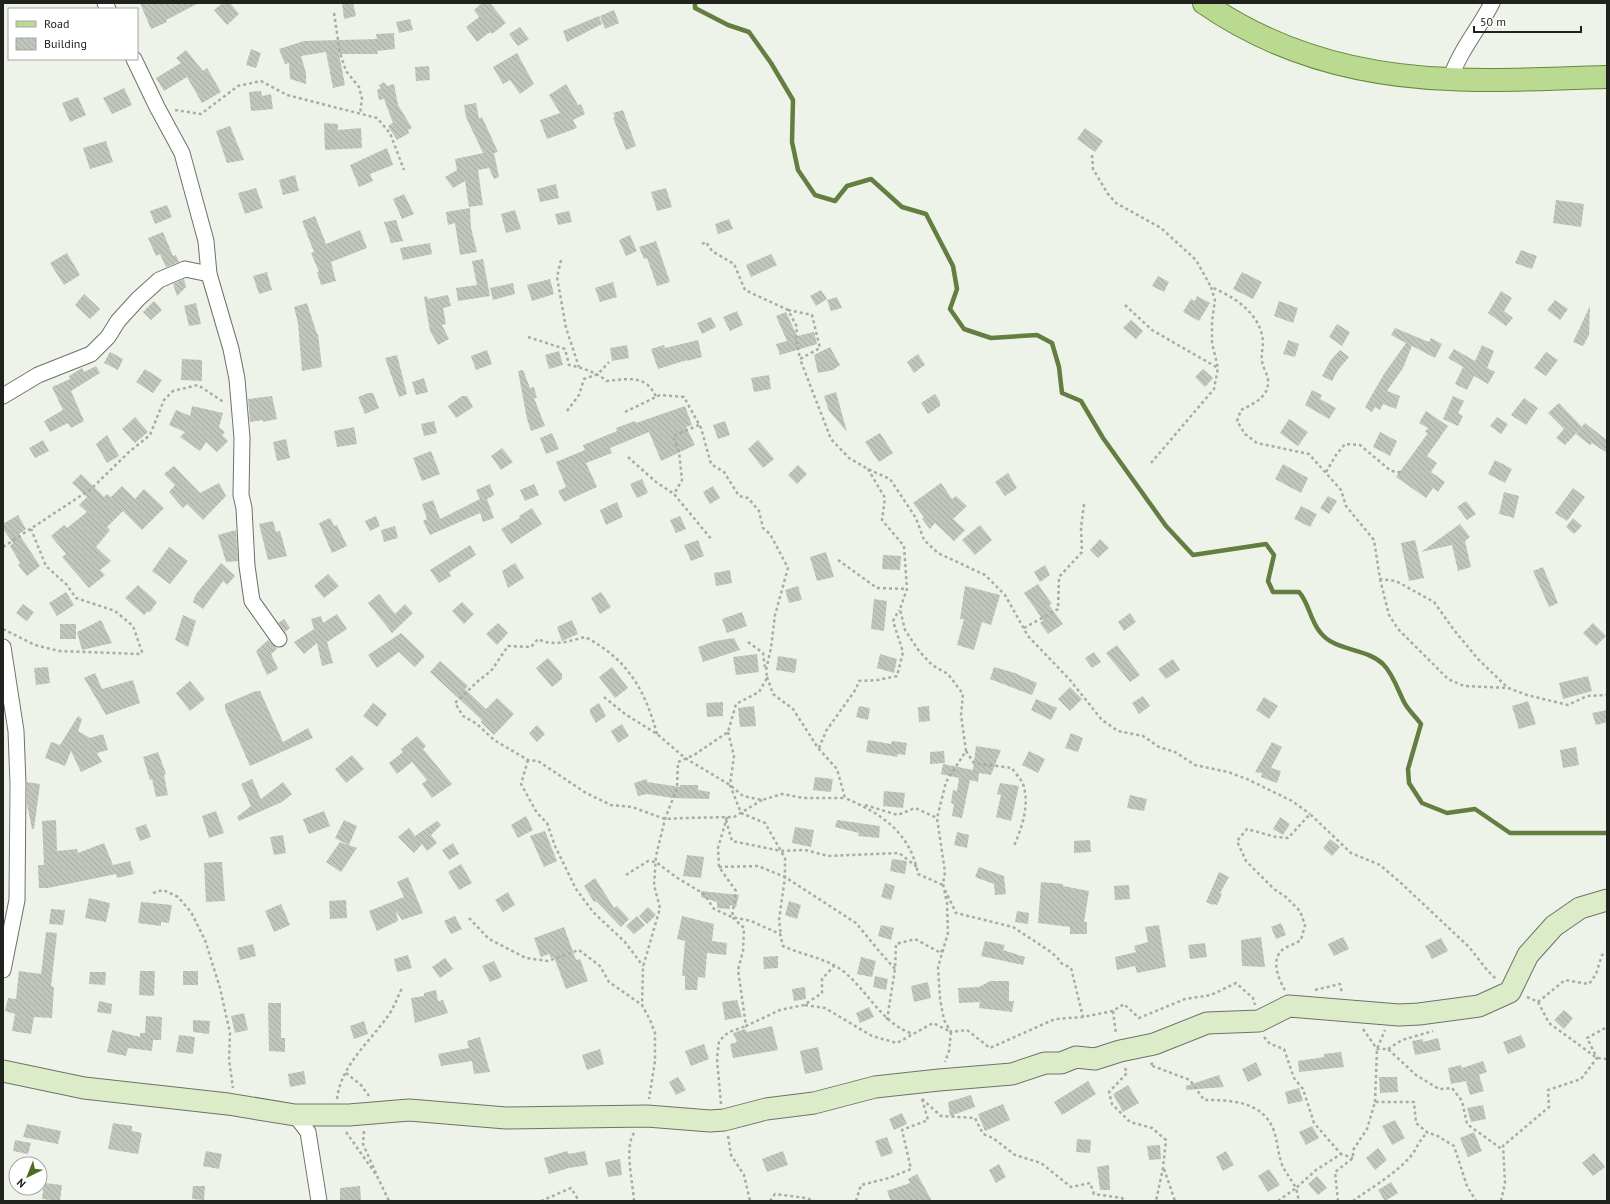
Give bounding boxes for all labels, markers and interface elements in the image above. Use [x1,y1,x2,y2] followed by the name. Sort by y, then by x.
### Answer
[8,8,138,60] legend
[1474,8,1581,34] scale bar
[1480,14,1506,29] text: 50 m
[44,16,69,31] text: Road
[44,36,87,51] text: Building
[8,1156,48,1196] north arrow
[14,1176,29,1191] text: N

